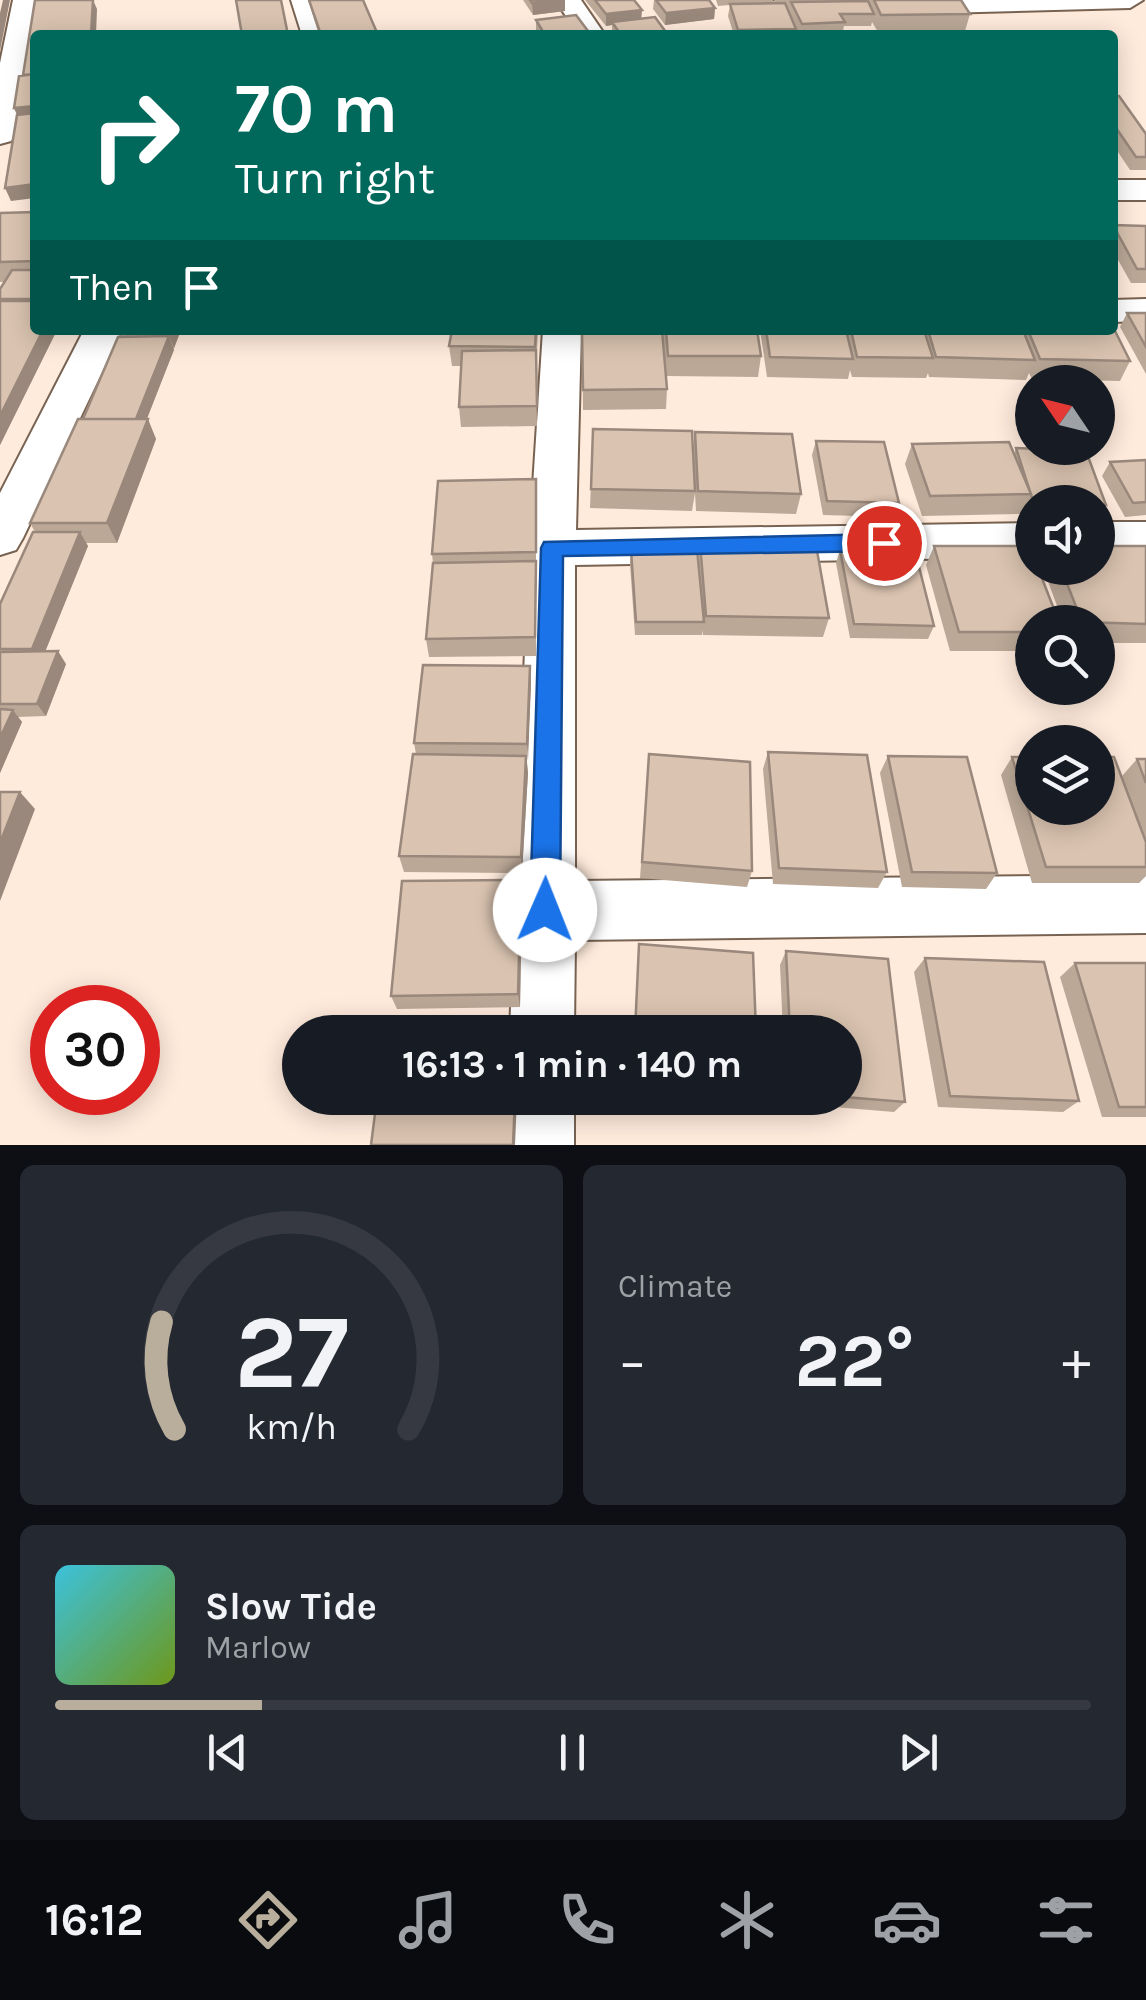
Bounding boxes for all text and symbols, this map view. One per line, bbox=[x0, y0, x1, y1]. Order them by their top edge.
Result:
text: 70 m bbox=[235, 68, 398, 150]
icon: right bbox=[70, 70, 200, 200]
text: Turn right bbox=[235, 152, 435, 204]
icon: arrive bbox=[174, 260, 229, 315]
text: Then bbox=[70, 265, 154, 310]
north arrow bbox=[1015, 365, 1115, 465]
map controls bbox=[1015, 365, 1115, 825]
button: sound bbox=[1015, 485, 1115, 585]
pin bbox=[842, 501, 927, 586]
icon: arrive bbox=[857, 516, 912, 571]
button: search bbox=[1015, 605, 1115, 705]
button: layers bbox=[1015, 725, 1115, 825]
position arrow bbox=[493, 858, 597, 962]
speed limit sign: 30 bbox=[30, 985, 160, 1115]
text: 16:13 · 1 min · 140 m bbox=[402, 1042, 742, 1087]
text: Climate bbox=[618, 1268, 732, 1305]
text: 27 bbox=[234, 1292, 349, 1413]
text: 22° bbox=[795, 1317, 914, 1405]
text: − bbox=[618, 1329, 647, 1393]
text: + bbox=[1062, 1329, 1091, 1393]
text: km/h bbox=[246, 1406, 337, 1448]
text: Slow Tide bbox=[205, 1584, 377, 1629]
text: Marlow bbox=[205, 1629, 311, 1666]
icon: previous bbox=[200, 1725, 255, 1780]
icon: pause bbox=[545, 1725, 600, 1780]
icon: next bbox=[891, 1725, 946, 1780]
icon: directions bbox=[233, 1885, 303, 1955]
icon: music bbox=[393, 1885, 463, 1955]
icon: phone bbox=[552, 1885, 622, 1955]
icon: climate bbox=[712, 1885, 782, 1955]
icon: car bbox=[872, 1885, 942, 1955]
icon: filters bbox=[1031, 1885, 1101, 1955]
text: 16:12 bbox=[45, 1894, 144, 1946]

